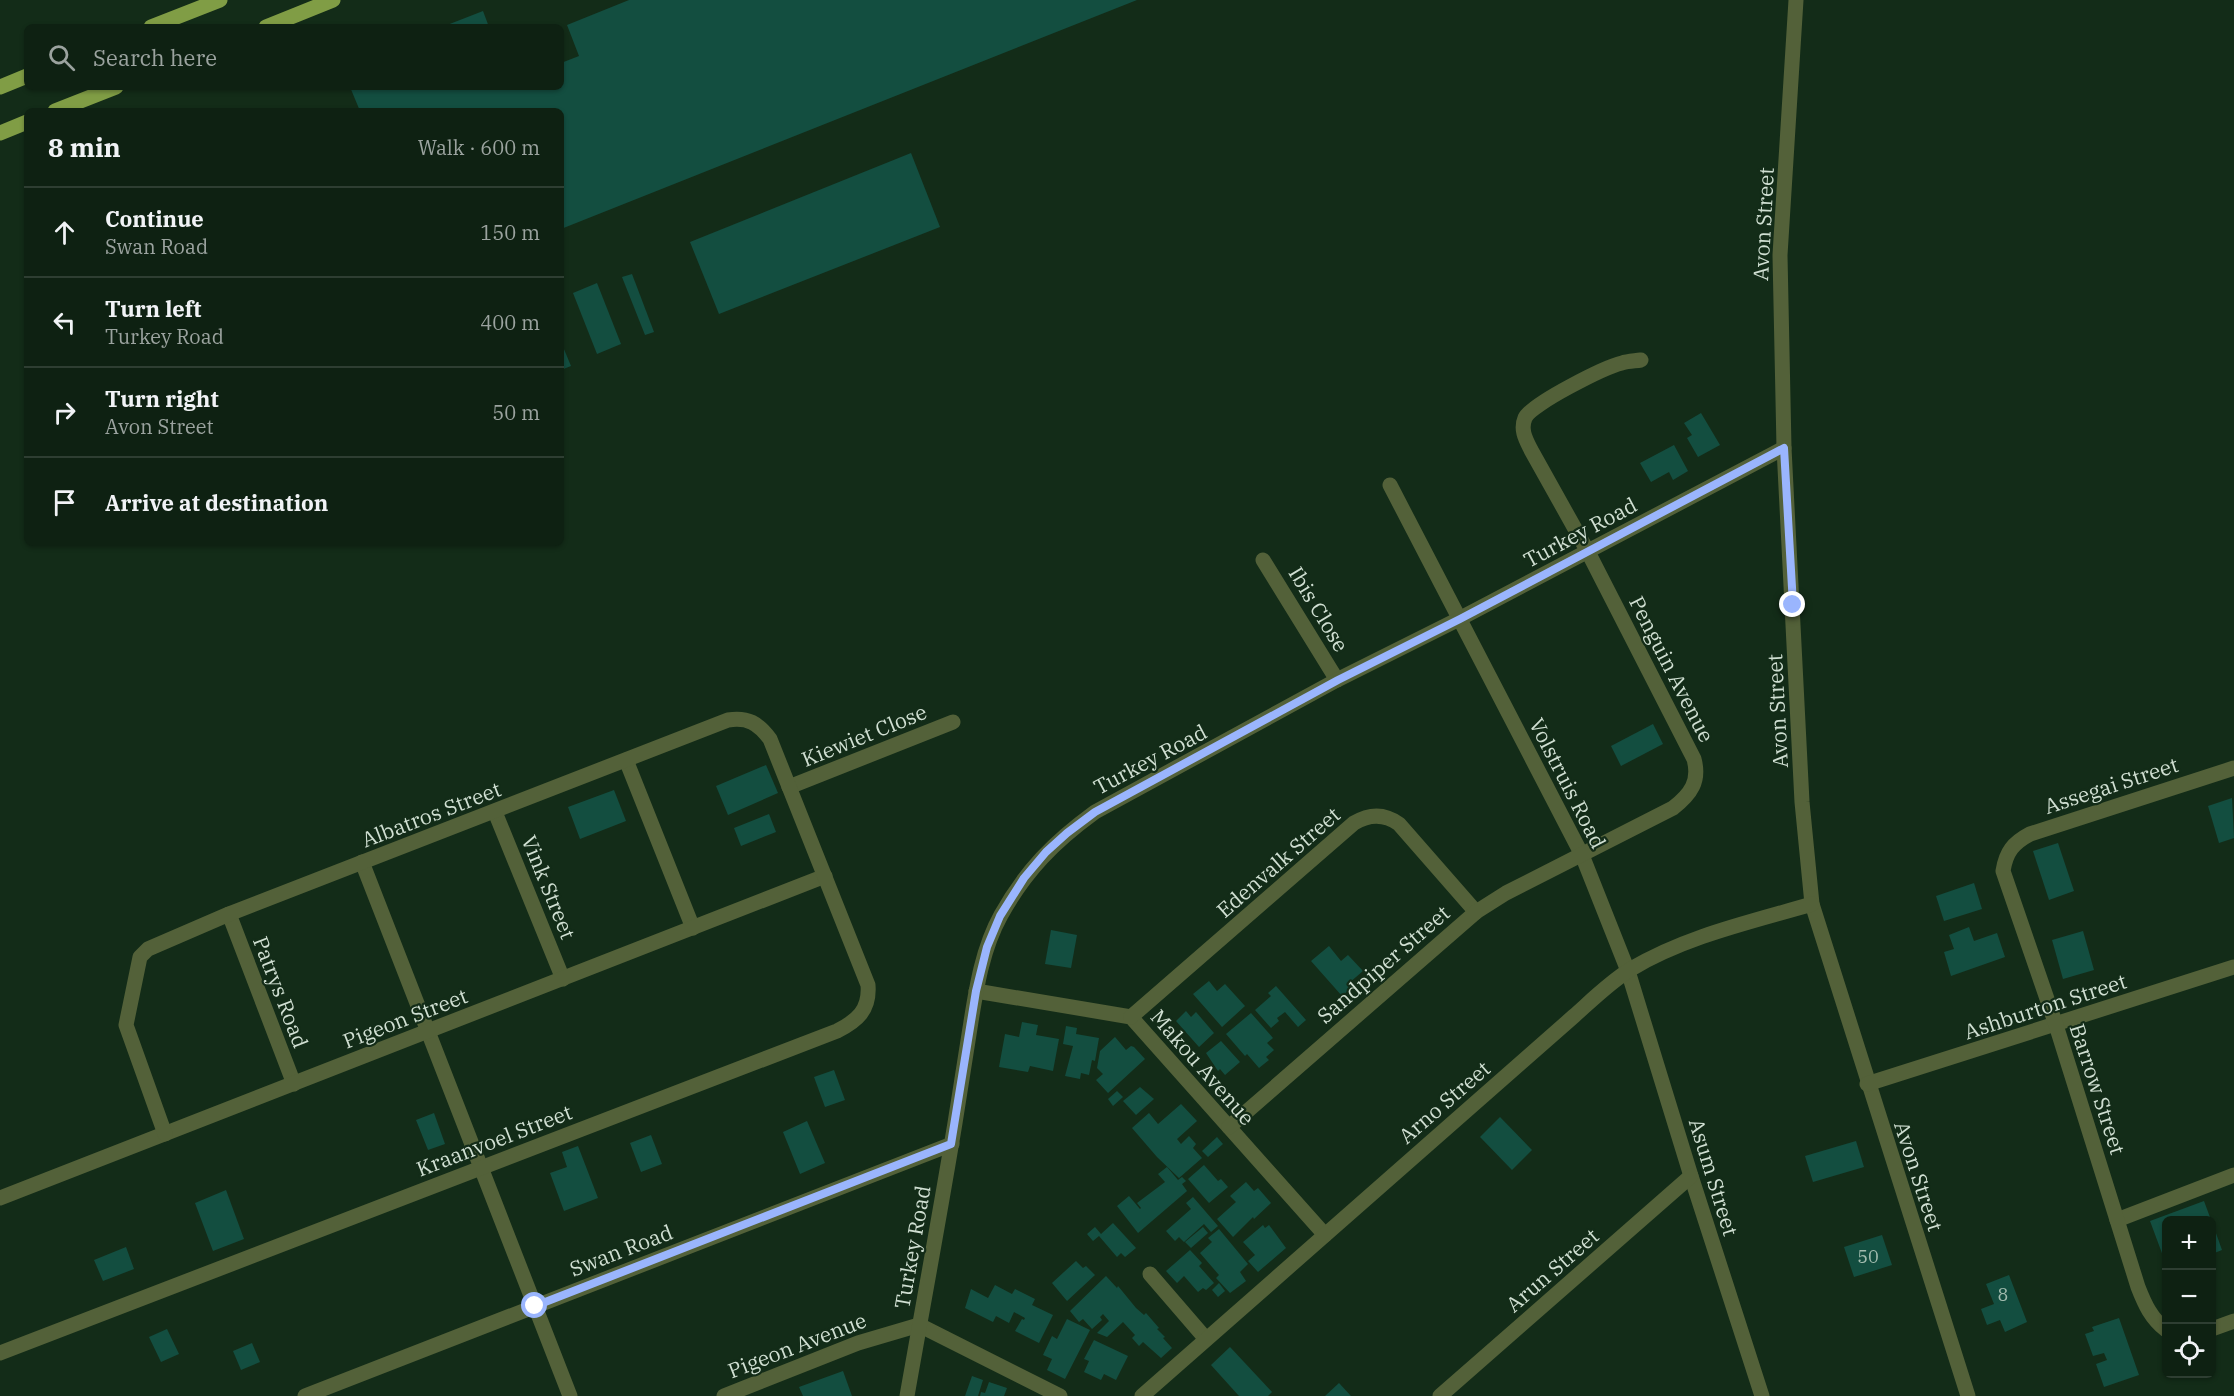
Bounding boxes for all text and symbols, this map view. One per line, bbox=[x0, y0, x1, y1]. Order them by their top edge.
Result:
search box bbox=[24, 24, 564, 90]
icon: search bbox=[45, 41, 78, 74]
text: Search here bbox=[93, 43, 217, 72]
text: 8 min bbox=[48, 130, 121, 164]
text: Walk · 600 m bbox=[418, 134, 540, 161]
street label: Avon Street bbox=[1746, 166, 1780, 282]
text: Continue bbox=[105, 204, 204, 233]
icon: ahead bbox=[48, 216, 81, 249]
text: 150 m bbox=[480, 219, 540, 246]
text: Swan Road bbox=[105, 233, 208, 260]
text: Turn left bbox=[105, 294, 201, 323]
icon: left bbox=[48, 306, 81, 339]
text: 400 m bbox=[480, 309, 540, 336]
text: Turkey Road bbox=[105, 323, 224, 350]
text: Turn right bbox=[105, 384, 219, 413]
icon: right bbox=[48, 396, 81, 429]
text: 50 m bbox=[492, 399, 540, 426]
text: Avon Street bbox=[105, 413, 214, 440]
icon: arrive bbox=[48, 486, 81, 519]
text: Arrive at destination bbox=[105, 488, 328, 517]
street label: Turkey Road bbox=[1518, 490, 1642, 574]
street label: Ibis Close bbox=[1283, 561, 1355, 657]
street label: Penguin Avenue bbox=[1623, 591, 1721, 747]
route end bbox=[1779, 591, 1805, 617]
street label: Avon Street bbox=[1760, 653, 1794, 769]
street label: Kiewiet Close bbox=[797, 697, 931, 773]
street label: Volstruis Road bbox=[1523, 713, 1613, 853]
street label: Turkey Road bbox=[1088, 717, 1212, 801]
street label: Assegai Street bbox=[2040, 750, 2182, 820]
street label: Albatros Street bbox=[357, 775, 505, 853]
street label: Edenvalk Street bbox=[1210, 801, 1346, 923]
street label: Vink Street bbox=[515, 831, 583, 943]
street label: Sandpiper Street bbox=[1311, 899, 1455, 1029]
street label: Patrys Road bbox=[247, 932, 315, 1052]
street label: Ashburton Street bbox=[1960, 967, 2130, 1045]
street label: Pigeon Street bbox=[339, 981, 471, 1055]
street label: Makou Avenue bbox=[1145, 1003, 1261, 1131]
street label: Barrow Street bbox=[2064, 1020, 2132, 1158]
street label: Arno Street bbox=[1392, 1054, 1496, 1150]
street label: Kraanvoel Street bbox=[412, 1097, 576, 1183]
street label: Asum Street bbox=[1683, 1115, 1745, 1239]
street label: Avon Street bbox=[1888, 1117, 1950, 1235]
street label: Turkey Road bbox=[887, 1183, 937, 1311]
map controls bbox=[2162, 1216, 2216, 1378]
button: + bbox=[2162, 1216, 2216, 1270]
street label: Swan Road bbox=[565, 1217, 677, 1282]
street label: Arun Street bbox=[1500, 1222, 1604, 1318]
house number: 50 bbox=[1857, 1245, 1879, 1268]
button: − bbox=[2162, 1270, 2216, 1324]
house number: 8 bbox=[1998, 1283, 2008, 1306]
route start bbox=[521, 1292, 547, 1318]
street label: Pigeon Avenue bbox=[724, 1306, 870, 1384]
button: locate bbox=[2162, 1324, 2216, 1378]

